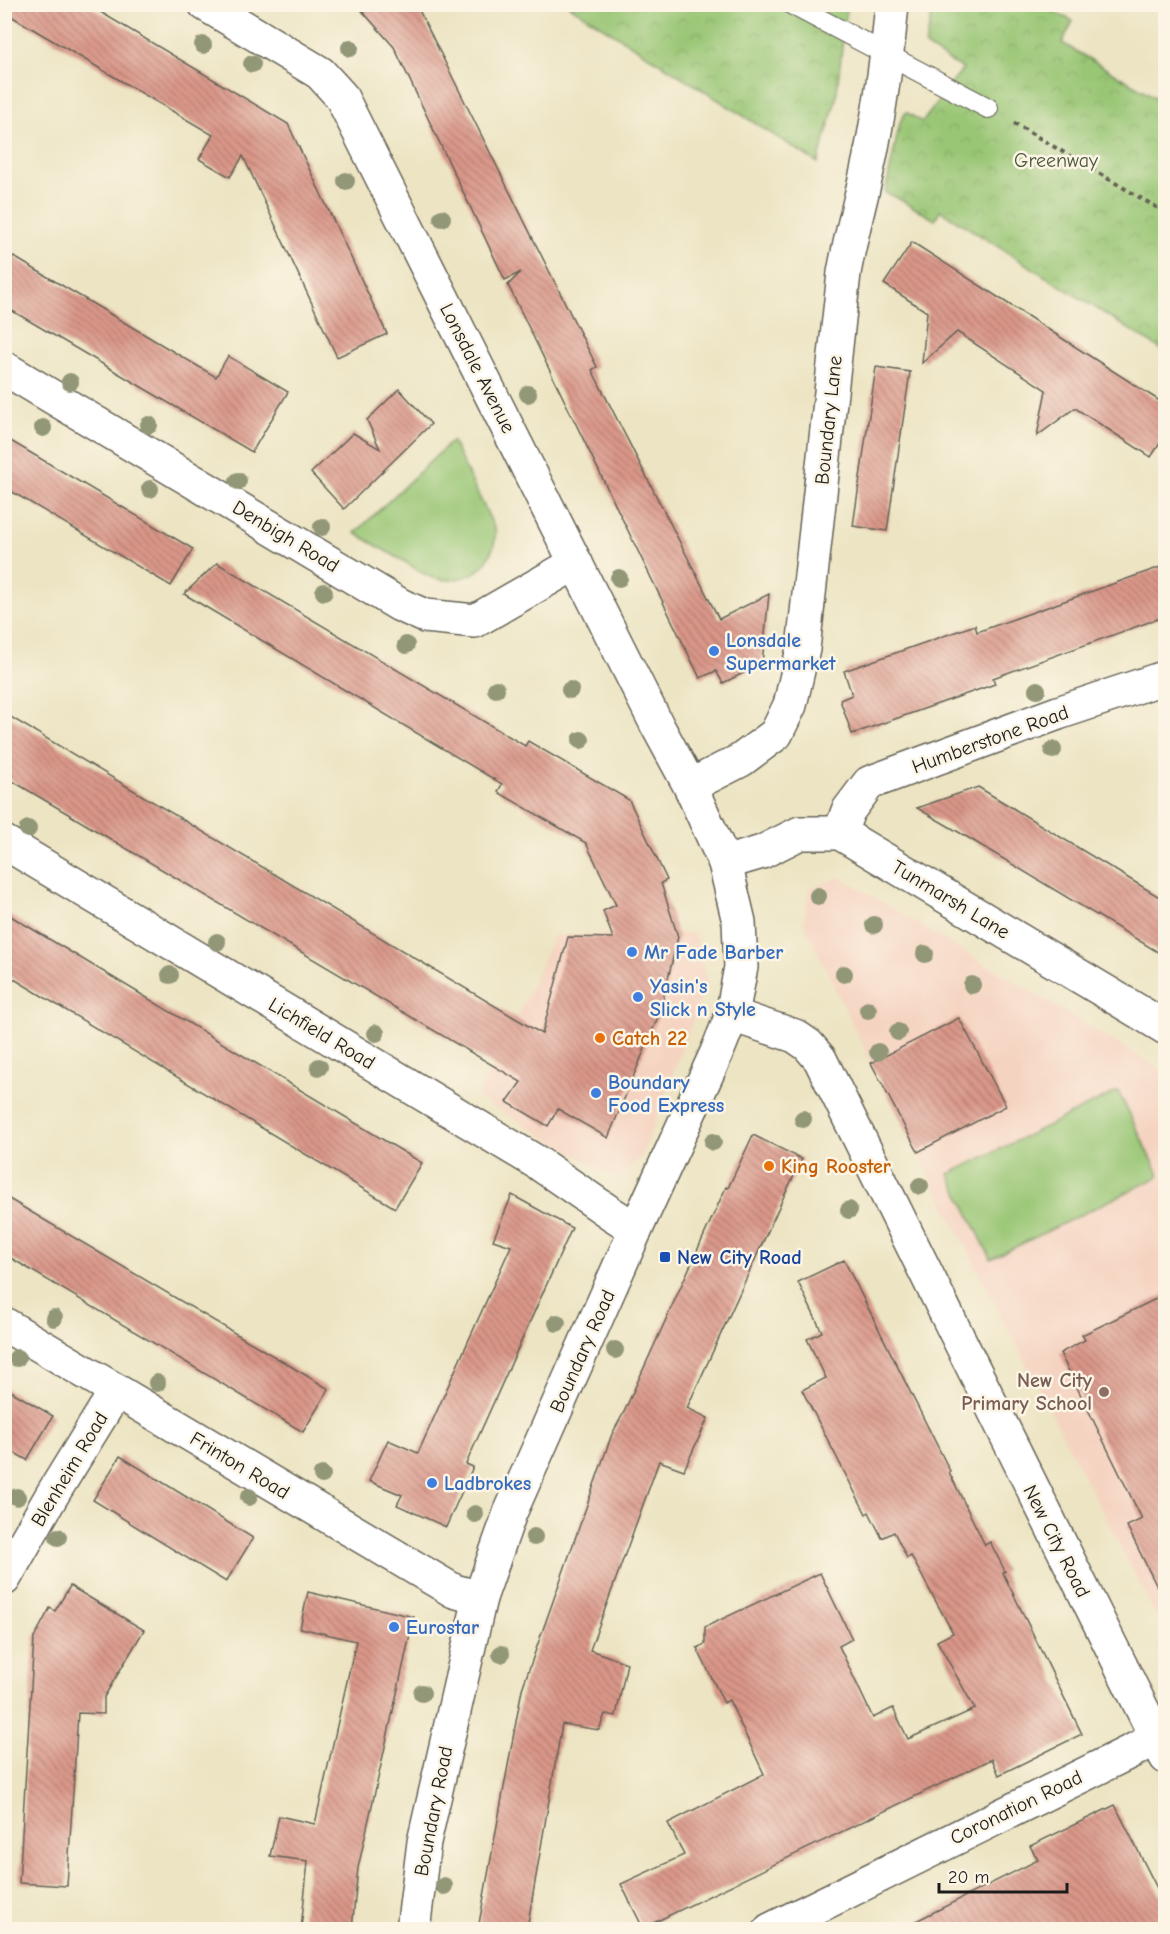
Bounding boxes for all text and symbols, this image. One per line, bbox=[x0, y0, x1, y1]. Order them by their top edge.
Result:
park label: Greenway bbox=[1014, 149, 1098, 172]
street label: Lonsdale Avenue bbox=[435, 300, 520, 437]
street label: Boundary Lane bbox=[810, 354, 847, 486]
street label: Denbigh Road bbox=[228, 496, 343, 577]
place label: Lonsdale Supermarket bbox=[726, 629, 836, 675]
marker: Lonsdale Supermarket bbox=[707, 644, 721, 658]
street label: Humberstone Road bbox=[909, 700, 1072, 778]
street label: Tunmarsh Lane bbox=[888, 855, 1014, 944]
place label: Mr Fade Barber bbox=[644, 941, 783, 964]
marker: Mr Fade Barber bbox=[625, 945, 639, 959]
place label: Yasin's Slick n Style bbox=[650, 975, 756, 1021]
marker: Yasin's Slick n Style bbox=[631, 990, 645, 1004]
street label: Lichfield Road bbox=[264, 993, 379, 1074]
place label: Catch 22 bbox=[612, 1027, 687, 1050]
marker: Catch 22 bbox=[593, 1031, 607, 1045]
place label: Boundary Food Express bbox=[608, 1071, 724, 1117]
marker: Boundary Food Express bbox=[589, 1086, 603, 1100]
place label: King Rooster bbox=[781, 1155, 891, 1178]
marker: King Rooster bbox=[762, 1159, 776, 1173]
place label: New City Road bbox=[677, 1246, 802, 1269]
marker: New City Road bbox=[658, 1250, 672, 1264]
street label: Boundary Road bbox=[545, 1286, 620, 1416]
place label: New City Primary School bbox=[961, 1369, 1093, 1415]
marker: New City Primary School bbox=[1097, 1385, 1111, 1399]
street label: Blenheim Road bbox=[26, 1408, 113, 1531]
street label: Frinton Road bbox=[186, 1427, 294, 1504]
place label: Ladbrokes bbox=[444, 1472, 531, 1495]
marker: Ladbrokes bbox=[425, 1476, 439, 1490]
street label: New City Road bbox=[1018, 1481, 1095, 1601]
place label: Eurostar bbox=[406, 1616, 479, 1639]
marker: Eurostar bbox=[387, 1620, 401, 1634]
street label: Boundary Road bbox=[410, 1744, 457, 1878]
street label: Coronation Road bbox=[946, 1766, 1086, 1849]
scale bar bbox=[939, 1856, 1066, 1894]
text: 20 m bbox=[948, 1867, 989, 1888]

